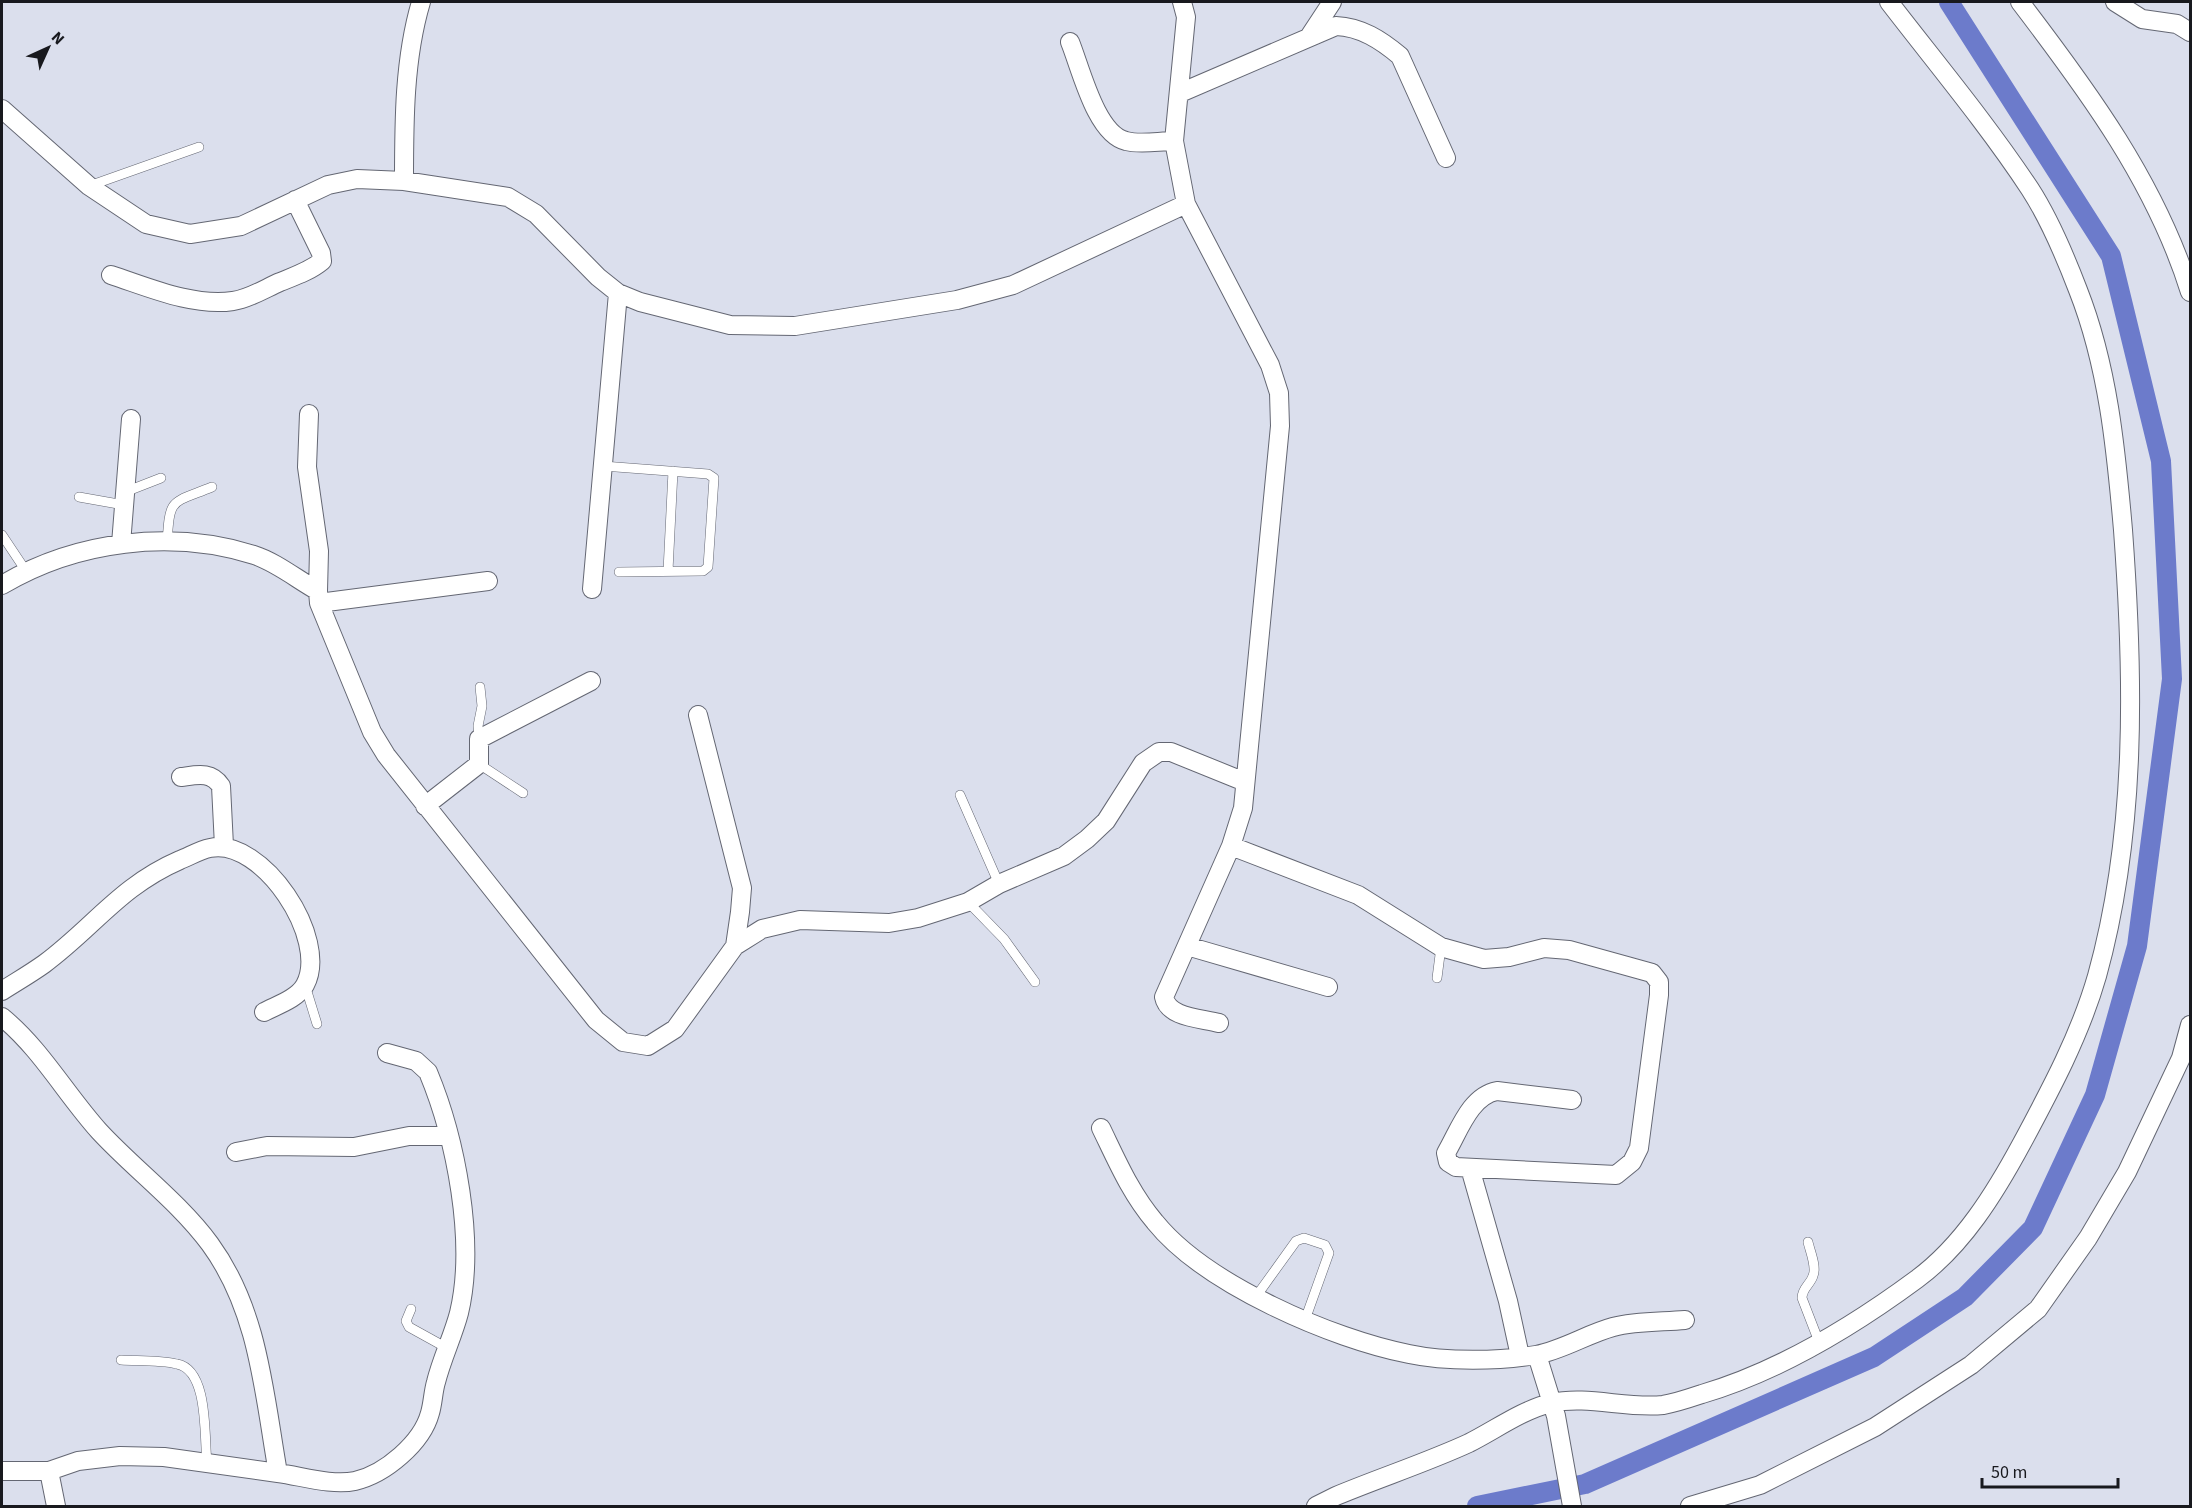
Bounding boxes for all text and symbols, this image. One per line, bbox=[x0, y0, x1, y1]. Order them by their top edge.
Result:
north arrow bbox=[18, 18, 78, 78]
text: N bbox=[46, 27, 69, 50]
scale bar bbox=[1982, 1451, 2118, 1489]
text: 50 m bbox=[1991, 1460, 2027, 1485]

